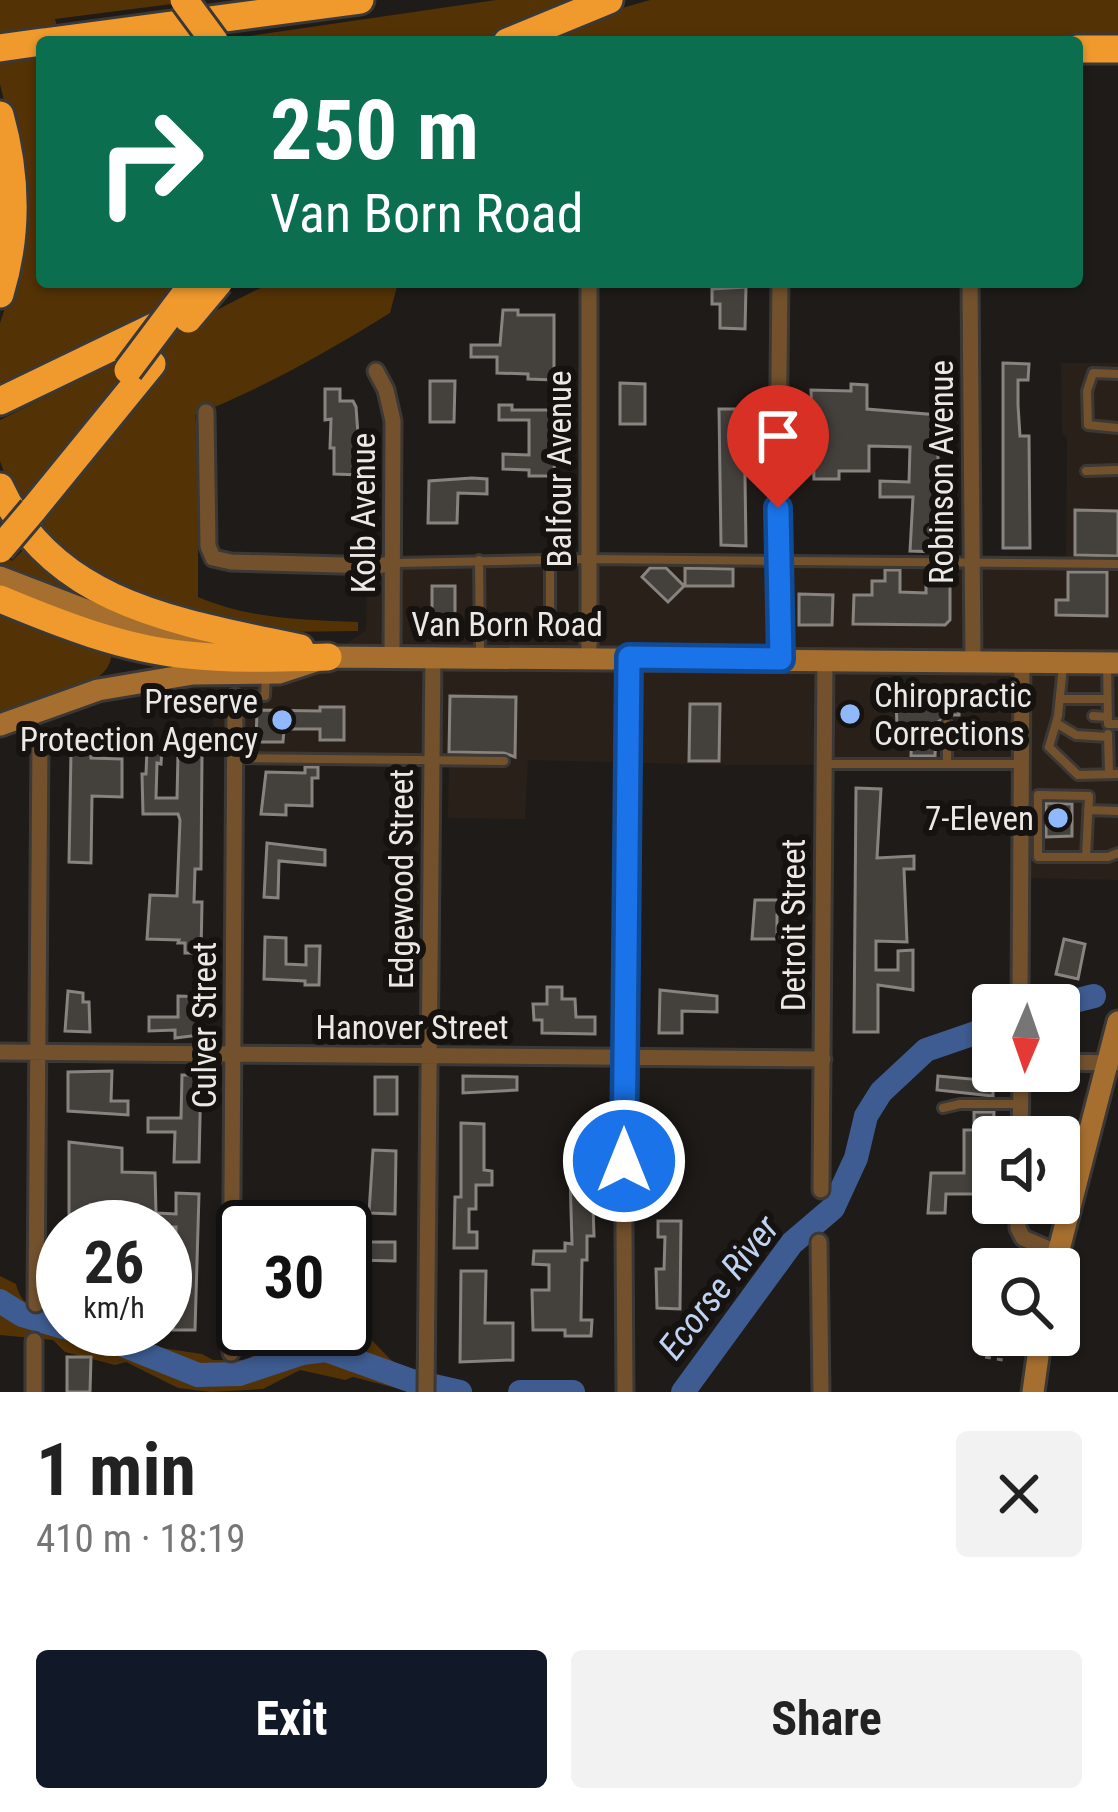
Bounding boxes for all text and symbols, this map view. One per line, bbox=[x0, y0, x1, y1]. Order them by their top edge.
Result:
text: 250 m bbox=[270, 81, 479, 180]
icon: right bbox=[72, 84, 228, 240]
text: Van Born Road bbox=[270, 182, 583, 245]
street label: Robinson Avenue bbox=[922, 360, 961, 584]
street label: Balfour Avenue bbox=[540, 371, 579, 568]
pin bbox=[727, 385, 829, 508]
icon: arrive bbox=[745, 403, 811, 469]
street label: Kolb Avenue bbox=[344, 433, 383, 593]
street label: Van Born Road bbox=[411, 605, 603, 644]
place label: Chiropractic Corrections bbox=[874, 676, 1032, 753]
place label: Preserve Protection Agency bbox=[20, 682, 258, 759]
marker: Chiropractic Corrections bbox=[837, 701, 863, 727]
marker: Preserve Protection Agency bbox=[269, 707, 295, 733]
street label: Edgewood Street bbox=[382, 769, 421, 989]
place label: 7-Eleven bbox=[925, 799, 1034, 838]
marker: 7-Eleven bbox=[1045, 805, 1071, 831]
street label: Detroit Street bbox=[774, 839, 813, 1011]
street label: Culver Street bbox=[185, 942, 224, 1108]
north arrow bbox=[972, 984, 1080, 1092]
map controls bbox=[972, 984, 1080, 1356]
street label: Hanover Street bbox=[316, 1008, 508, 1047]
position arrow bbox=[561, 1098, 687, 1224]
button: sound bbox=[972, 1116, 1080, 1224]
speed limit sign: 30 bbox=[216, 1200, 372, 1356]
water label: Ecorse River bbox=[650, 1207, 789, 1368]
text: 26 bbox=[84, 1227, 144, 1298]
button: search bbox=[972, 1248, 1080, 1356]
text: km/h bbox=[83, 1290, 145, 1325]
text: 1 min bbox=[36, 1428, 196, 1513]
button: close bbox=[956, 1431, 1082, 1557]
text: 410 m · 18:19 bbox=[36, 1516, 246, 1562]
button: Exit bbox=[36, 1650, 547, 1788]
button: Share bbox=[571, 1650, 1082, 1788]

